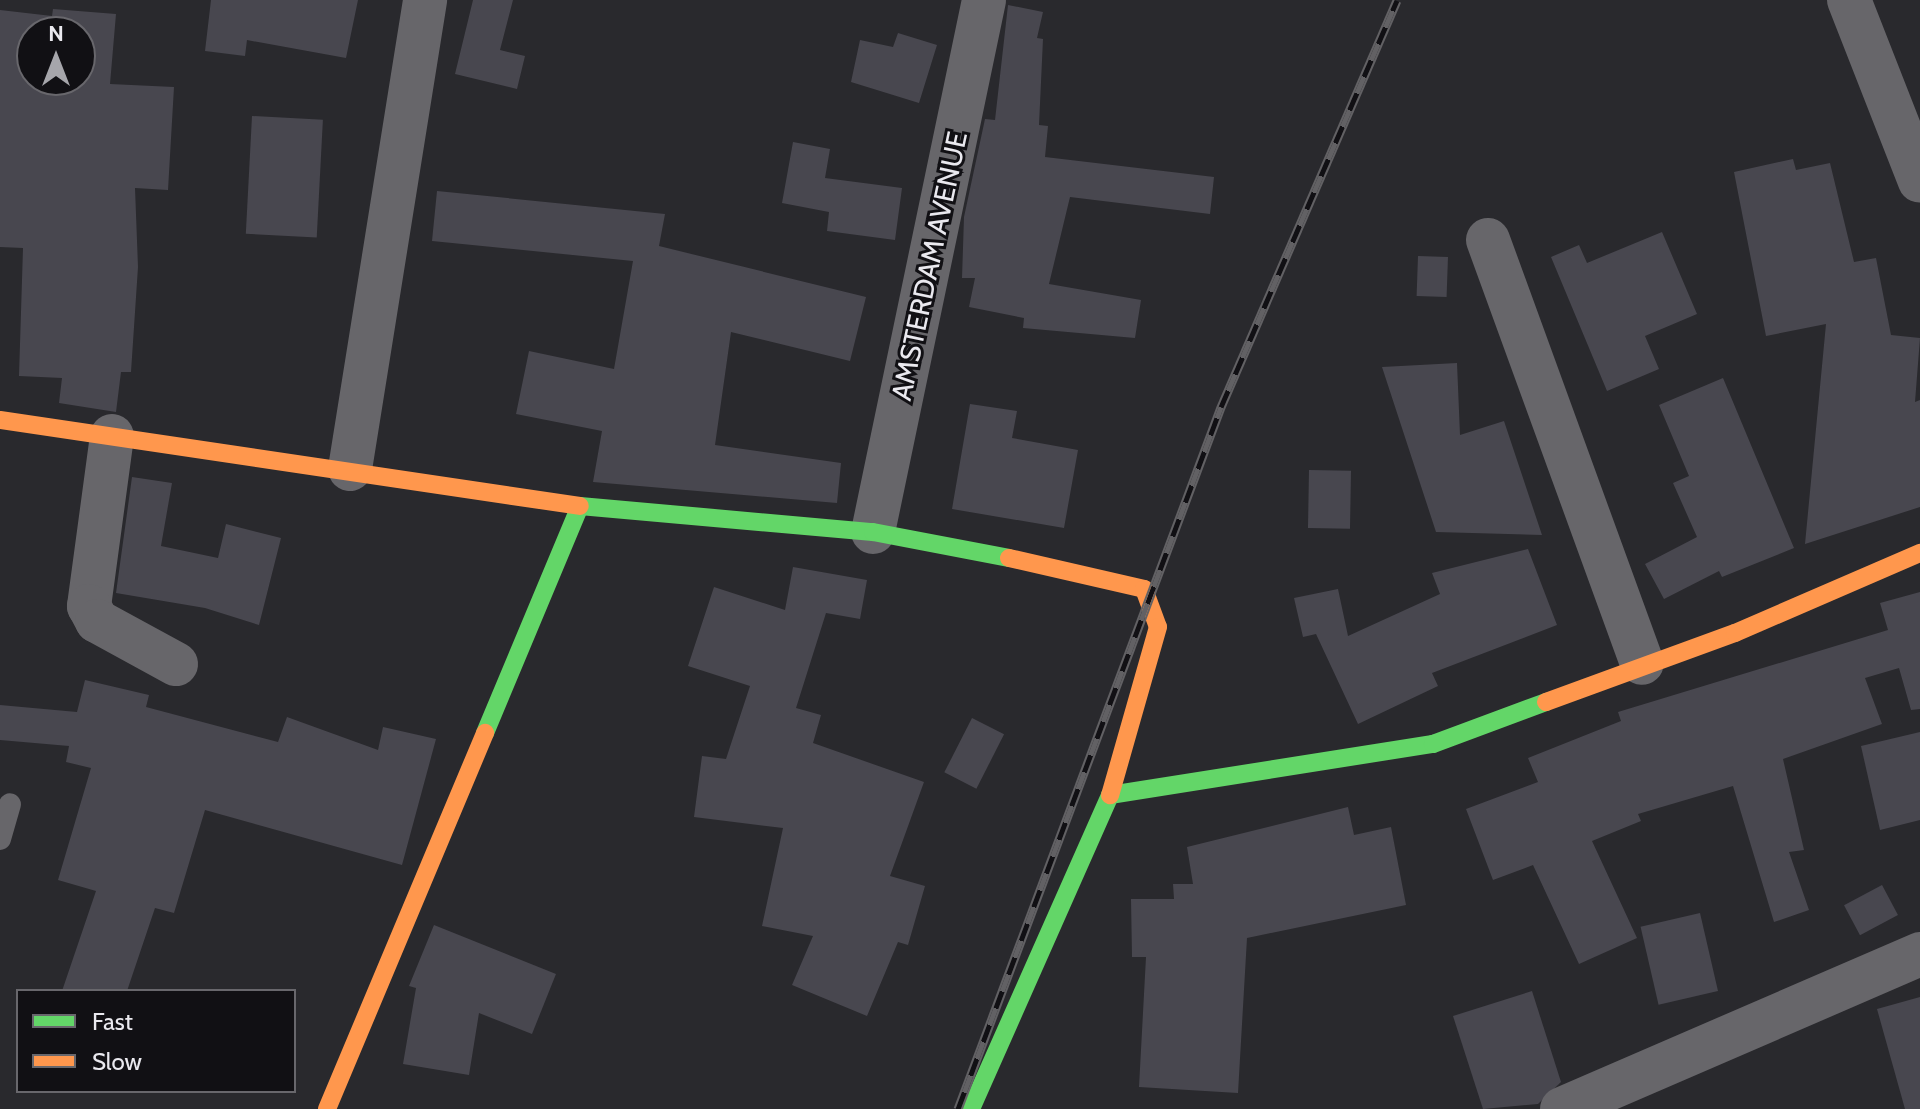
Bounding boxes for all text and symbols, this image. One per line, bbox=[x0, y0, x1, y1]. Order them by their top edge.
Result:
north arrow bbox=[16, 16, 96, 96]
text: N bbox=[48, 20, 64, 47]
street label: AMSTERDAM AVENUE bbox=[884, 129, 974, 403]
legend bbox=[16, 989, 296, 1093]
text: Fast bbox=[92, 1007, 133, 1036]
text: Slow bbox=[92, 1047, 142, 1076]

